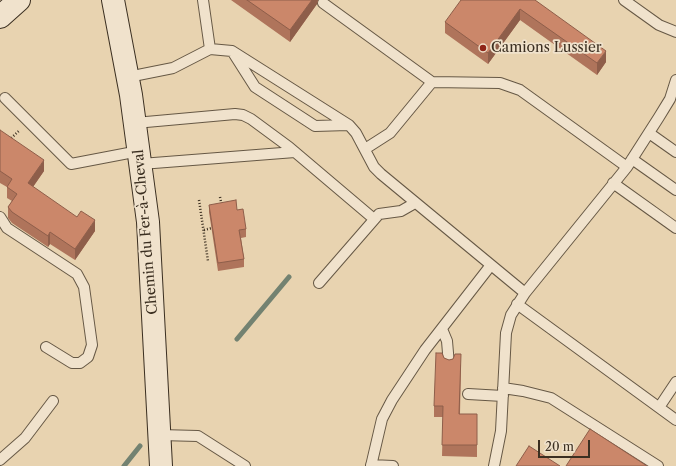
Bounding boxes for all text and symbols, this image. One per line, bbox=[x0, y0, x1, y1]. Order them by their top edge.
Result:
place label: Camions Lussier bbox=[491, 40, 602, 56]
marker: Camions Lussier bbox=[478, 43, 488, 53]
street label: Chemin du Fer-à-Cheval bbox=[130, 149, 162, 315]
scale bar bbox=[540, 432, 592, 458]
text: 20 m bbox=[545, 439, 574, 454]

